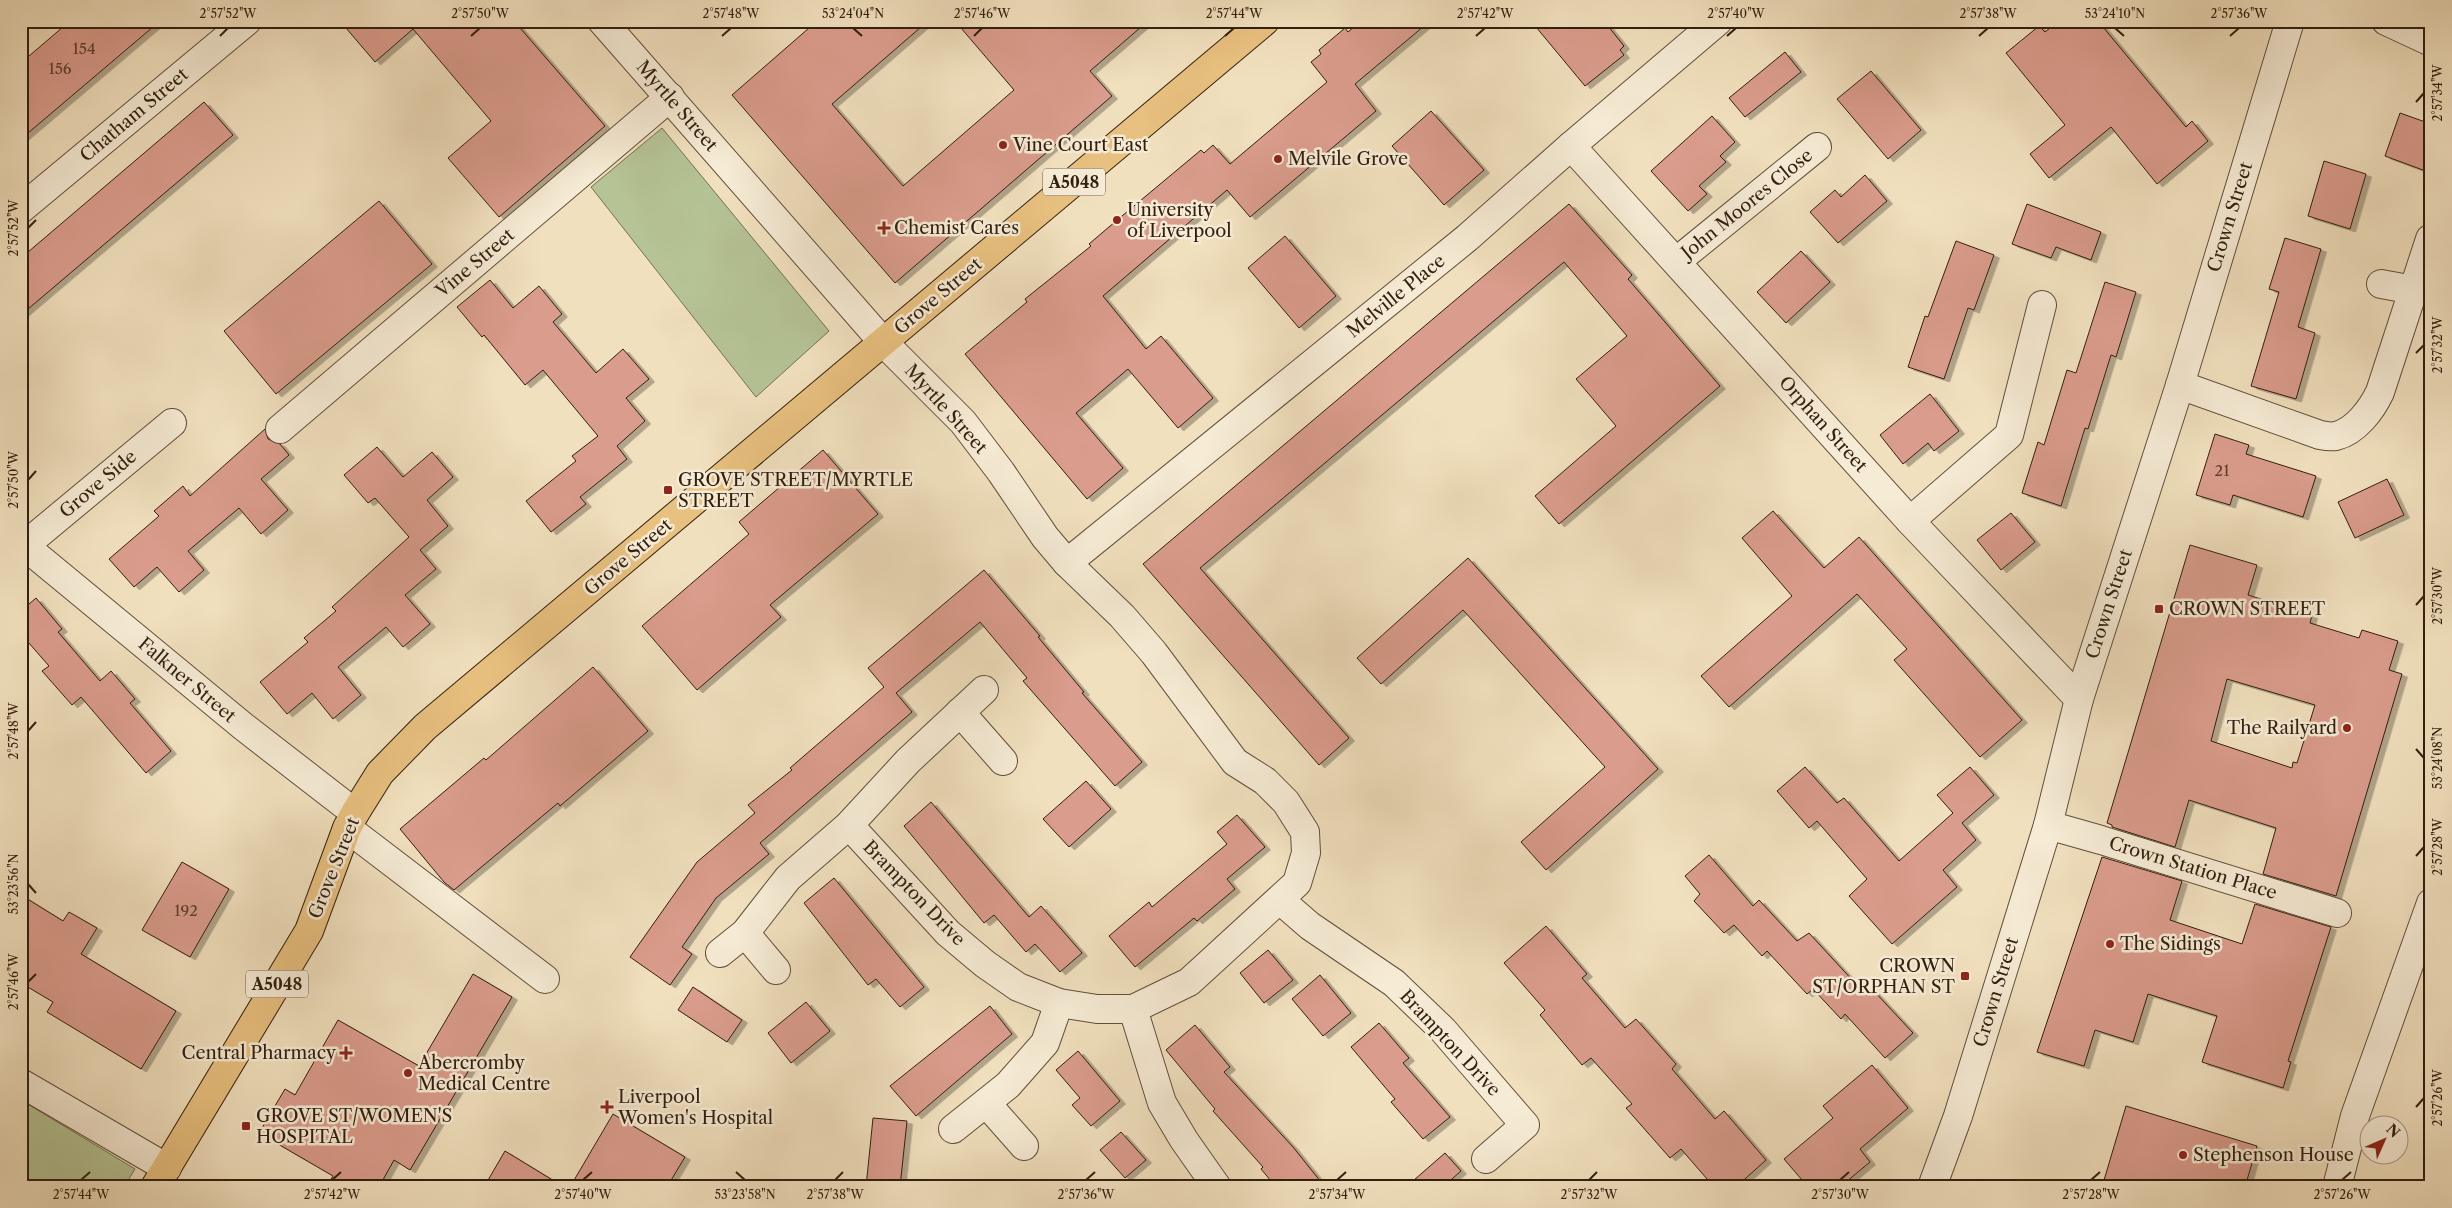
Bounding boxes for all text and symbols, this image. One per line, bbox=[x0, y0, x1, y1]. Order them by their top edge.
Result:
text: 2°57'52"W bbox=[200, 6, 257, 21]
text: 2°57'50"W bbox=[451, 6, 510, 21]
text: 2°57'48"W bbox=[703, 6, 760, 21]
text: 53°24'04"N bbox=[822, 6, 884, 21]
text: 2°57'46"W bbox=[954, 6, 1011, 21]
text: 2°57'44"W bbox=[1206, 6, 1263, 21]
text: 2°57'42"W bbox=[1457, 6, 1514, 21]
text: 2°57'40"W bbox=[1707, 6, 1766, 21]
text: 2°57'38"W bbox=[1959, 6, 2017, 21]
text: 53°24'10"N bbox=[2085, 6, 2145, 21]
text: 2°57'36"W bbox=[2211, 6, 2268, 21]
house number: 154 bbox=[72, 39, 96, 58]
street label: Myrtle Street bbox=[632, 56, 723, 156]
house number: 156 bbox=[48, 59, 72, 78]
street label: Chatham Street bbox=[75, 63, 193, 167]
text: 2°57'34"W bbox=[2430, 64, 2445, 121]
place label: Vine Court East bbox=[1012, 134, 1149, 156]
marker: Vine Court East bbox=[997, 139, 1009, 151]
street label: John Moores Close bbox=[1675, 144, 1817, 266]
place label: Melvile Grove bbox=[1288, 148, 1408, 170]
marker: Melvile Grove bbox=[1272, 153, 1284, 165]
street label: Crown Street bbox=[2203, 159, 2257, 275]
road number: A5048 bbox=[1043, 168, 1105, 196]
text: 2°57'52"W bbox=[6, 199, 21, 256]
place label: University of Liverpool bbox=[1127, 199, 1232, 242]
marker: University of Liverpool bbox=[1111, 214, 1123, 226]
place label: Chemist Cares bbox=[894, 217, 1019, 239]
marker: Chemist Cares bbox=[878, 222, 890, 234]
street label: Vine Street bbox=[431, 223, 519, 303]
street label: Melville Place bbox=[1342, 250, 1450, 342]
street label: Grove Street bbox=[890, 253, 987, 339]
text: 2°57'32"W bbox=[2430, 316, 2445, 373]
street label: Myrtle Street bbox=[900, 360, 992, 459]
street label: Orphan Street bbox=[1774, 371, 1872, 477]
street label: Grove Side bbox=[55, 445, 141, 523]
text: 2°57'50"W bbox=[6, 450, 21, 509]
house number: 21 bbox=[2215, 461, 2230, 480]
place label: GROVE STREET/MYRTLE STREET bbox=[678, 469, 913, 512]
marker: GROVE STREET/MYRTLE STREET bbox=[662, 484, 674, 496]
street label: Grove Street bbox=[580, 514, 677, 600]
street label: Crown Street bbox=[2081, 546, 2137, 661]
text: 2°57'30"W bbox=[2430, 566, 2445, 625]
place label: CROWN STREET bbox=[2169, 598, 2326, 620]
marker: CROWN STREET bbox=[2153, 603, 2165, 615]
street label: Falkner Street bbox=[134, 633, 241, 728]
text: 2°57'48"W bbox=[6, 702, 21, 759]
place label: The Railyard bbox=[2227, 717, 2337, 739]
marker: The Railyard bbox=[2341, 722, 2353, 734]
text: 53°24'08"N bbox=[2430, 727, 2445, 789]
street label: Grove Street bbox=[304, 813, 365, 922]
text: 2°57'28"W bbox=[2430, 817, 2445, 876]
street label: Crown Station Place bbox=[2106, 832, 2280, 904]
street label: Brampton Drive bbox=[858, 836, 970, 950]
text: 53°23'56"N bbox=[6, 853, 21, 914]
house number: 192 bbox=[174, 901, 198, 920]
place label: The Sidings bbox=[2120, 933, 2221, 955]
street label: Crown Street bbox=[1969, 934, 2023, 1050]
marker: The Sidings bbox=[2104, 938, 2116, 950]
text: 2°57'46"W bbox=[6, 953, 21, 1010]
place label: CROWN ST/ORPHAN ST bbox=[1812, 955, 1956, 998]
marker: CROWN ST/ORPHAN ST bbox=[1959, 970, 1971, 982]
road number: A5048 bbox=[246, 971, 308, 998]
street label: Brampton Drive bbox=[1395, 985, 1505, 1101]
place label: Central Pharmacy bbox=[182, 1042, 337, 1064]
marker: Central Pharmacy bbox=[340, 1047, 352, 1059]
place label: Abercromby Medical Centre bbox=[417, 1052, 550, 1095]
marker: Abercromby Medical Centre bbox=[402, 1067, 414, 1079]
text: 2°57'26"W bbox=[2430, 1069, 2445, 1127]
place label: Liverpool Women's Hospital bbox=[617, 1086, 773, 1129]
marker: Liverpool Women's Hospital bbox=[600, 1100, 614, 1114]
place label: GROVE ST/WOMEN'S HOSPITAL bbox=[256, 1105, 452, 1148]
north arrow bbox=[2360, 1116, 2410, 1166]
marker: GROVE ST/WOMEN'S HOSPITAL bbox=[240, 1120, 252, 1132]
text: N bbox=[2383, 1120, 2404, 1141]
place label: Stephenson House bbox=[2193, 1144, 2354, 1166]
marker: Stephenson House bbox=[2177, 1149, 2189, 1161]
text: 2°57'44"W bbox=[53, 1187, 110, 1202]
text: 2°57'42"W bbox=[304, 1187, 361, 1202]
text: 2°57'40"W bbox=[554, 1187, 613, 1202]
text: 53°23'58"N bbox=[714, 1187, 776, 1202]
text: 2°57'38"W bbox=[806, 1187, 864, 1202]
text: 2°57'36"W bbox=[1058, 1187, 1115, 1202]
text: 2°57'34"W bbox=[1309, 1187, 1366, 1202]
text: 2°57'32"W bbox=[1561, 1187, 1618, 1202]
text: 2°57'30"W bbox=[1811, 1187, 1870, 1202]
text: 2°57'28"W bbox=[2062, 1187, 2121, 1202]
text: 2°57'26"W bbox=[2313, 1187, 2371, 1202]

